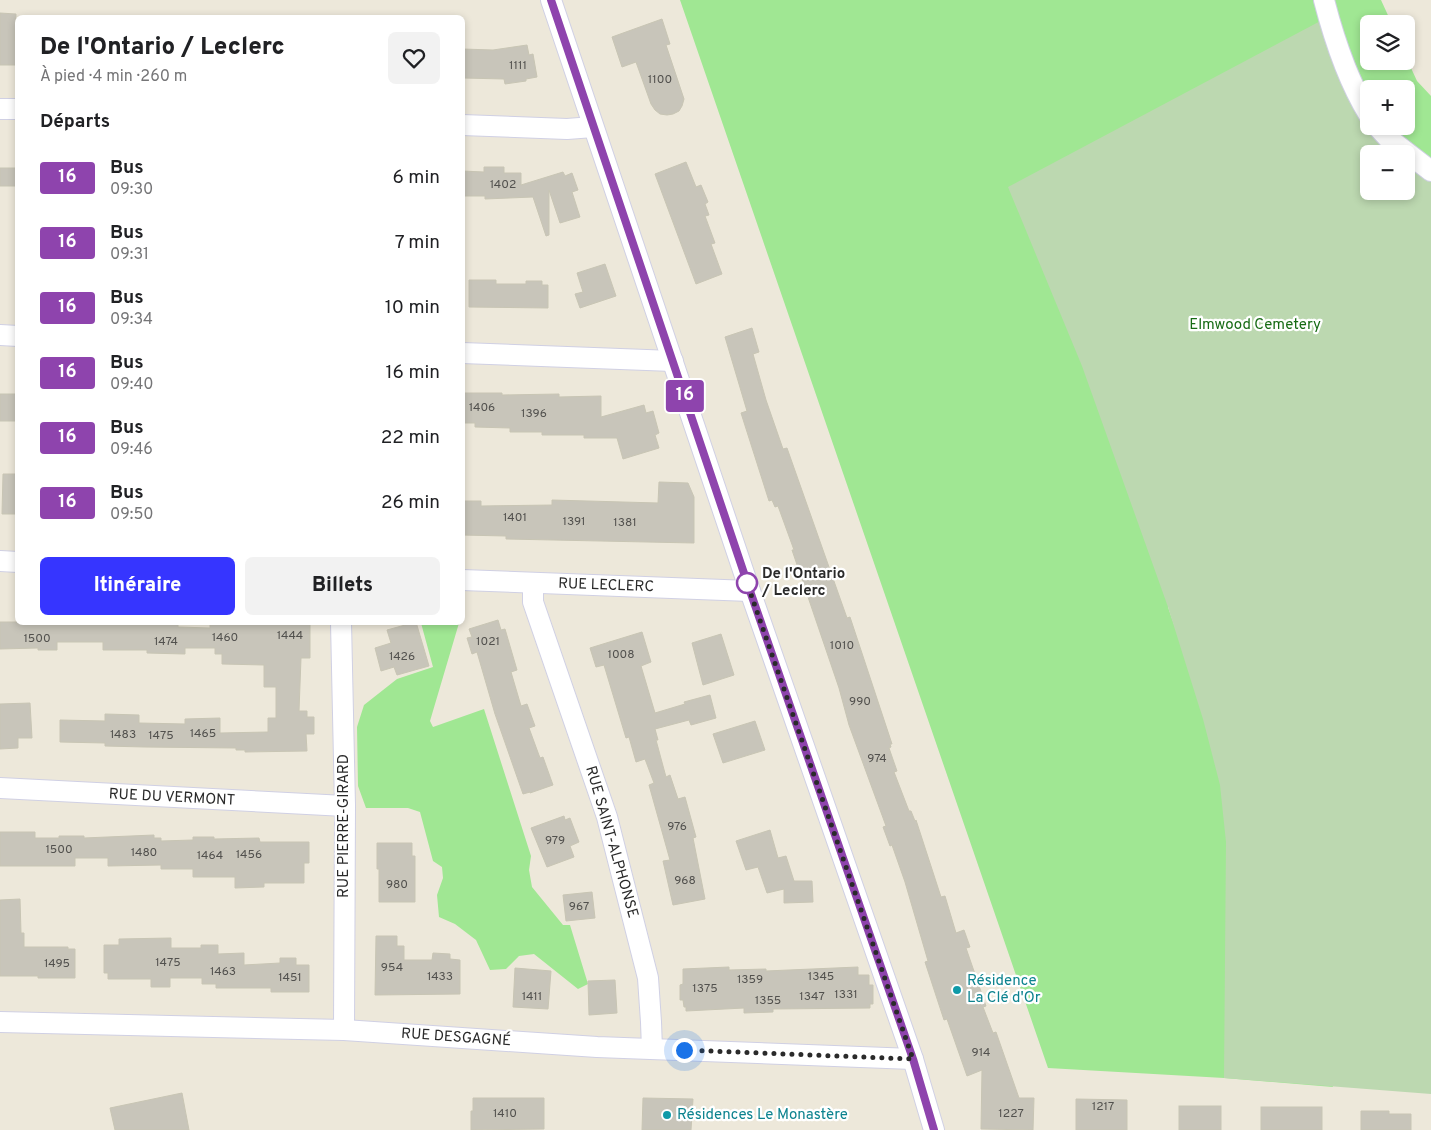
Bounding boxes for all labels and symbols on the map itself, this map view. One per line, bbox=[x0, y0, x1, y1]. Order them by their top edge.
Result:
house number: 1111 bbox=[509, 58, 527, 74]
house number: 1100 bbox=[648, 72, 672, 88]
house number: 1402 bbox=[490, 177, 516, 193]
park label: Elmwood Cemetery bbox=[1189, 316, 1321, 335]
line badge: 16 bbox=[662, 380, 708, 412]
house number: 1406 bbox=[469, 400, 495, 416]
house number: 1396 bbox=[521, 406, 547, 422]
house number: 1401 bbox=[503, 510, 527, 526]
house number: 1391 bbox=[562, 514, 586, 530]
house number: 1381 bbox=[613, 515, 637, 531]
place label: De l'Ontario / Leclerc bbox=[761, 565, 845, 601]
marker: De l'Ontario / Leclerc bbox=[736, 572, 758, 594]
street label: RUE LECLERC bbox=[558, 575, 654, 597]
house number: 1444 bbox=[277, 628, 303, 644]
house number: 1460 bbox=[212, 630, 238, 646]
house number: 1500 bbox=[23, 631, 51, 647]
house number: 1474 bbox=[154, 634, 178, 650]
house number: 1021 bbox=[476, 634, 500, 650]
house number: 1010 bbox=[830, 638, 854, 654]
house number: 1008 bbox=[607, 647, 635, 663]
house number: 1426 bbox=[389, 649, 415, 665]
house number: 990 bbox=[849, 694, 871, 710]
house number: 1465 bbox=[190, 726, 216, 742]
house number: 1483 bbox=[110, 727, 136, 743]
house number: 1475 bbox=[148, 728, 174, 744]
house number: 974 bbox=[867, 751, 887, 767]
street label: RUE PIERRE-GIRARD bbox=[335, 754, 354, 898]
street label: RUE SAINT-ALPHONSE bbox=[580, 764, 642, 920]
street label: RUE DU VERMONT bbox=[108, 785, 236, 811]
house number: 976 bbox=[667, 819, 687, 835]
house number: 979 bbox=[545, 833, 565, 849]
house number: 1500 bbox=[45, 842, 73, 858]
house number: 1480 bbox=[131, 845, 157, 861]
house number: 1456 bbox=[236, 847, 262, 863]
house number: 1464 bbox=[197, 848, 223, 864]
house number: 968 bbox=[674, 873, 696, 889]
house number: 980 bbox=[386, 877, 408, 893]
house number: 967 bbox=[569, 899, 589, 915]
house number: 1475 bbox=[155, 955, 181, 971]
house number: 1495 bbox=[44, 956, 70, 972]
house number: 954 bbox=[381, 960, 403, 976]
house number: 1463 bbox=[210, 964, 236, 980]
house number: 1433 bbox=[427, 969, 453, 985]
house number: 1345 bbox=[808, 969, 834, 985]
house number: 1451 bbox=[278, 970, 302, 986]
house number: 1359 bbox=[737, 972, 763, 988]
place label: Résidence La Clé d'Or bbox=[967, 972, 1041, 1008]
house number: 1375 bbox=[692, 981, 718, 997]
marker: Résidence La Clé d'Or bbox=[951, 984, 963, 996]
house number: 1331 bbox=[834, 987, 858, 1003]
house number: 1411 bbox=[522, 989, 542, 1005]
house number: 1347 bbox=[799, 989, 825, 1005]
house number: 1355 bbox=[755, 993, 781, 1009]
street label: RUE DESGAGNÉ bbox=[400, 1024, 512, 1051]
your location bbox=[672, 1038, 697, 1063]
house number: 914 bbox=[972, 1045, 990, 1061]
house number: 1217 bbox=[1092, 1099, 1114, 1115]
house number: 1410 bbox=[493, 1106, 517, 1122]
place label: Résidences Le Monastère bbox=[677, 1106, 848, 1125]
house number: 1227 bbox=[998, 1106, 1024, 1122]
marker: Résidences Le Monastère bbox=[661, 1109, 673, 1121]

